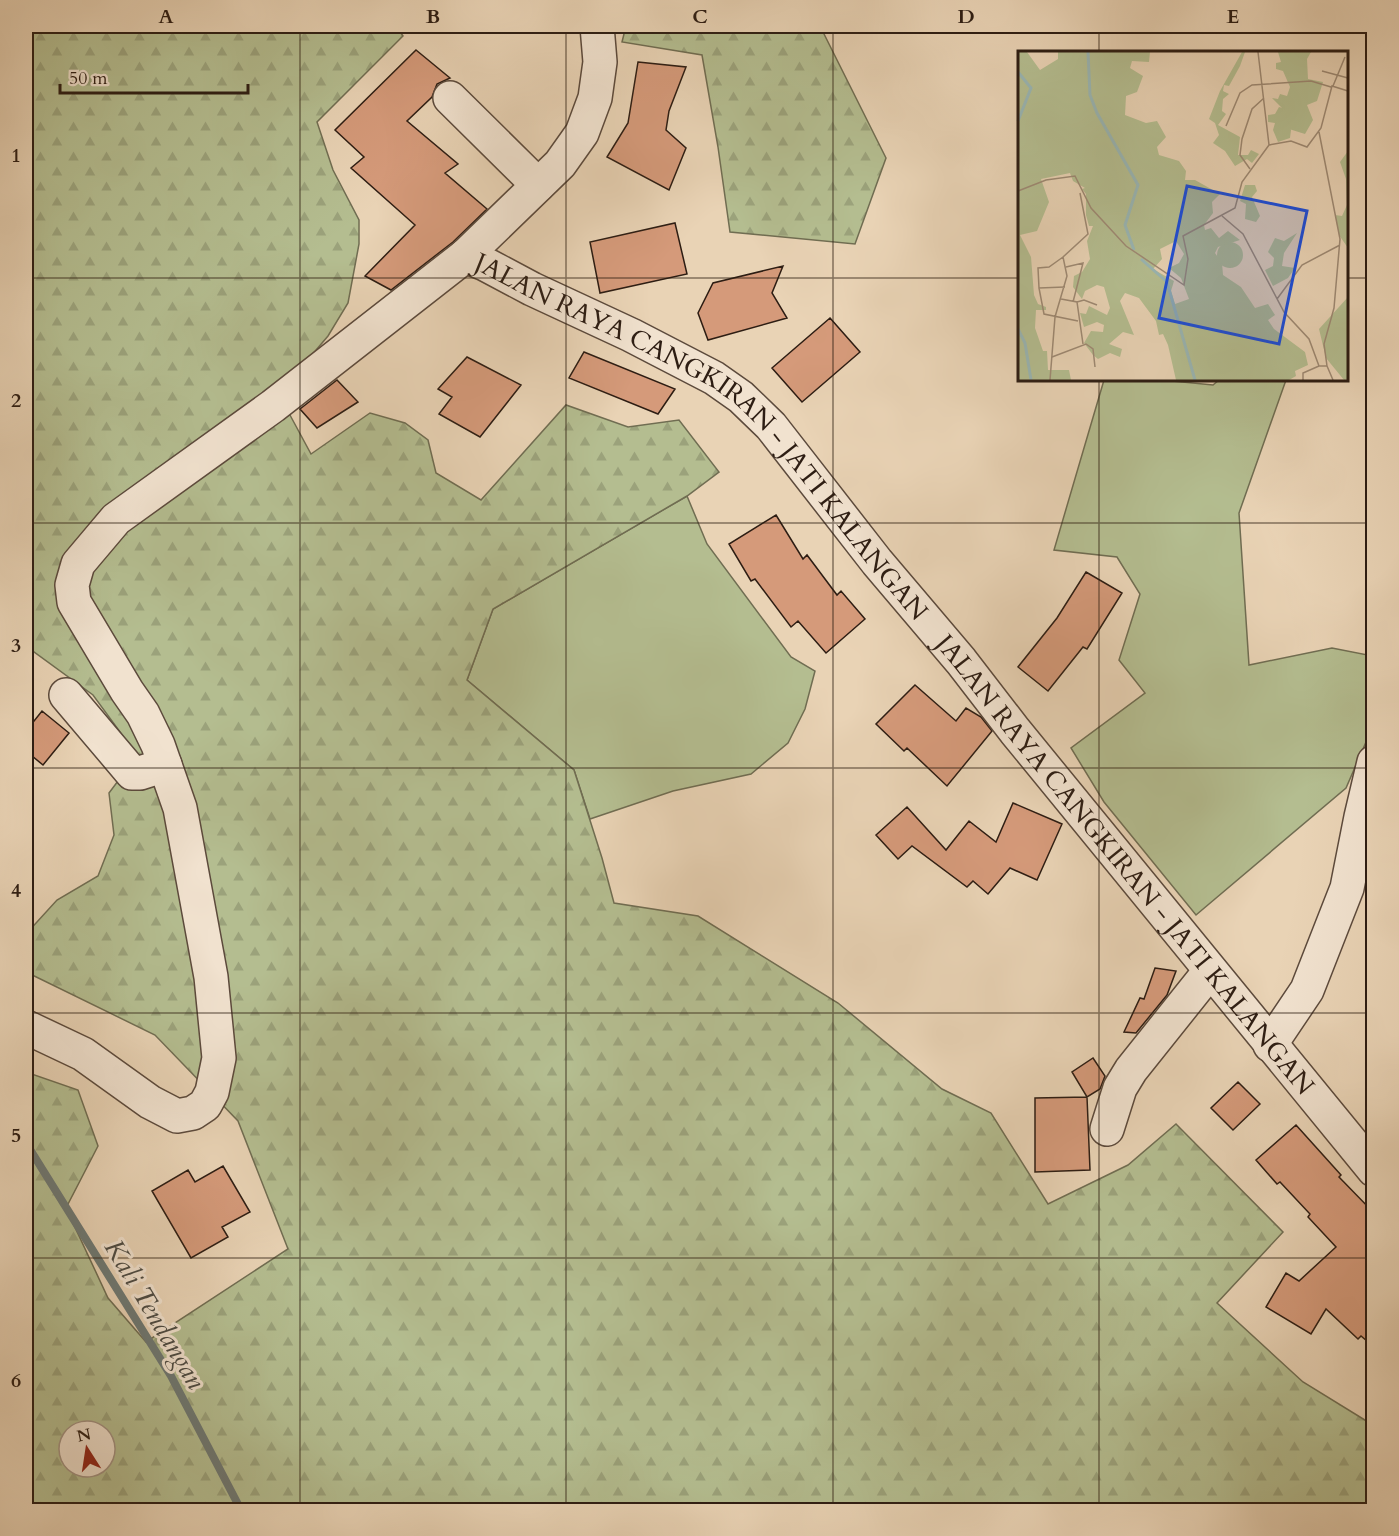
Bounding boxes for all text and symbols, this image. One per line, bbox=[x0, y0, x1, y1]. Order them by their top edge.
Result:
text: A bbox=[158, 3, 174, 30]
text: B bbox=[426, 3, 440, 30]
text: C bbox=[692, 3, 708, 30]
text: D bbox=[957, 3, 975, 30]
text: E bbox=[1227, 3, 1239, 30]
inset map bbox=[1018, 51, 1348, 381]
scale bar bbox=[60, 57, 248, 95]
text: 50 m bbox=[69, 66, 108, 91]
text: 1 bbox=[11, 142, 21, 169]
street label: JALAN RAYA CANGKIRAN - JATI KALANGAN bbox=[466, 243, 936, 628]
text: 2 bbox=[11, 387, 21, 414]
street label: JALAN RAYA CANGKIRAN - JATI KALANGAN bbox=[925, 624, 1323, 1102]
text: 3 bbox=[11, 632, 21, 659]
text: 4 bbox=[11, 877, 21, 904]
text: 5 bbox=[11, 1122, 21, 1149]
water label: Kali Tendangan bbox=[95, 1232, 214, 1396]
text: 6 bbox=[11, 1367, 21, 1394]
north arrow bbox=[57, 1419, 117, 1479]
text: N bbox=[75, 1423, 93, 1448]

